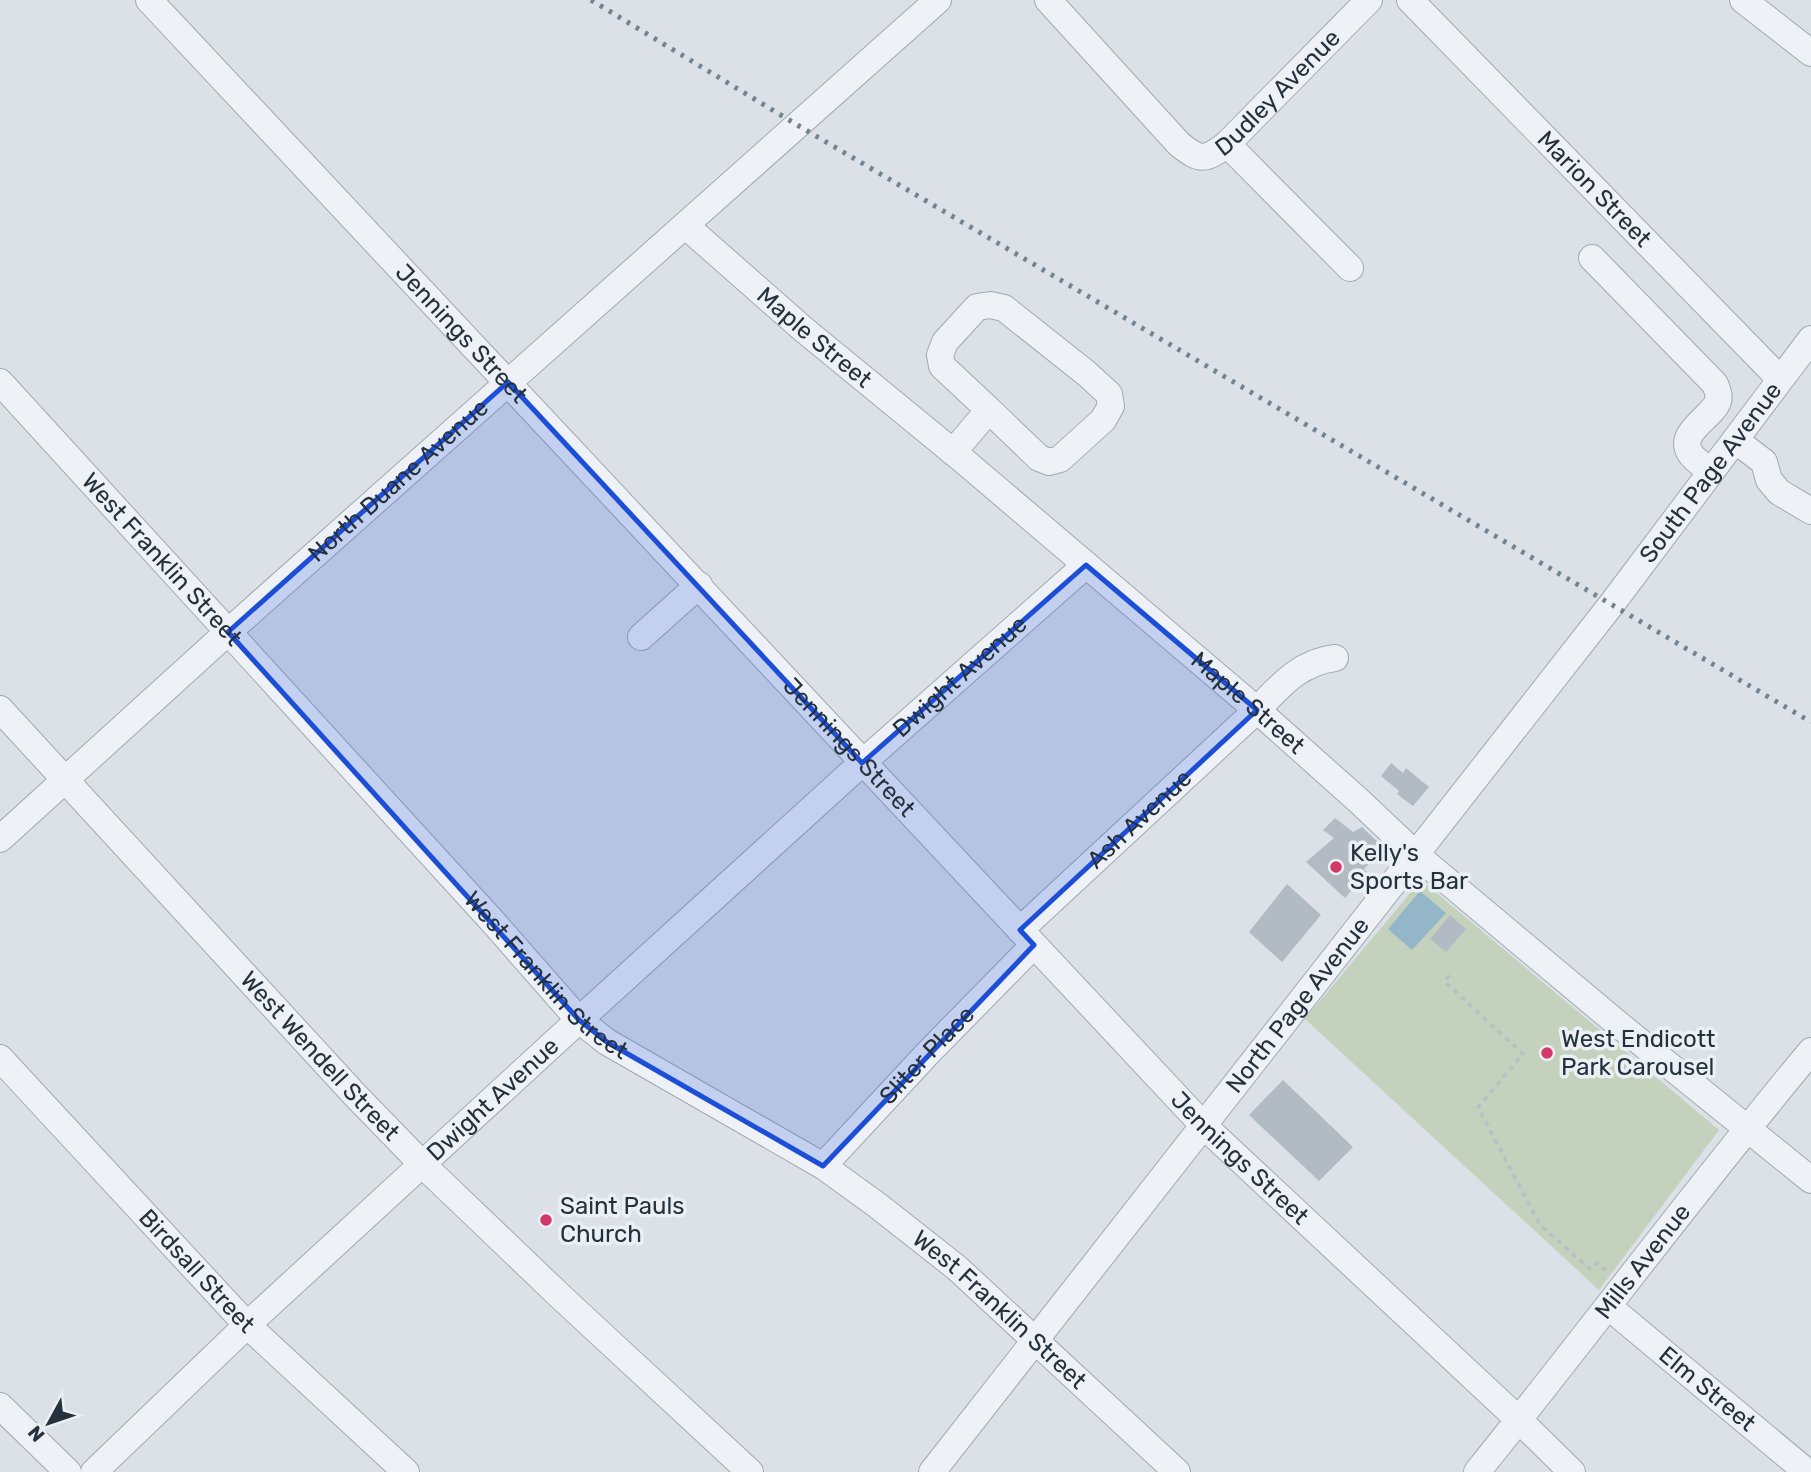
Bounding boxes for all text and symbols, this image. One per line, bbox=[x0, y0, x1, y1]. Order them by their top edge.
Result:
street label: Dudley Avenue bbox=[1210, 24, 1346, 162]
street label: Marion Street bbox=[1532, 125, 1657, 253]
street label: Jennings Street bbox=[390, 258, 533, 409]
street label: Maple Street bbox=[751, 281, 877, 394]
street label: South Page Avenue bbox=[1634, 377, 1788, 568]
street label: North Duane Avenue bbox=[303, 393, 494, 568]
street label: West Franklin Street bbox=[76, 467, 248, 651]
street label: Dwight Avenue bbox=[887, 610, 1033, 743]
street label: Maple Street bbox=[1185, 646, 1310, 760]
street label: Jennings Street bbox=[777, 672, 921, 823]
street label: Ash Avenue bbox=[1081, 764, 1197, 874]
place label: Kelly's Sports Bar bbox=[1350, 839, 1468, 895]
marker: Kelly's Sports Bar bbox=[1328, 859, 1344, 875]
street label: West Franklin Street bbox=[458, 886, 633, 1065]
street label: North Page Avenue bbox=[1220, 912, 1375, 1098]
street label: West Wendell Street bbox=[234, 966, 405, 1146]
street label: Sliter Place bbox=[874, 1000, 980, 1110]
place label: West Endicott Park Carousel bbox=[1561, 1025, 1716, 1081]
street label: Dwight Avenue bbox=[421, 1032, 565, 1167]
marker: West Endicott Park Carousel bbox=[1539, 1045, 1555, 1061]
street label: Jennings Street bbox=[1165, 1086, 1314, 1230]
place label: Saint Pauls Church bbox=[560, 1192, 685, 1248]
street label: Mills Avenue bbox=[1589, 1198, 1696, 1324]
street label: Birdsall Street bbox=[133, 1204, 260, 1339]
marker: Saint Pauls Church bbox=[538, 1212, 554, 1228]
street label: West Franklin Street bbox=[907, 1224, 1092, 1395]
street label: Elm Street bbox=[1653, 1341, 1761, 1437]
north arrow bbox=[14, 1388, 84, 1458]
text: N bbox=[23, 1421, 50, 1446]

